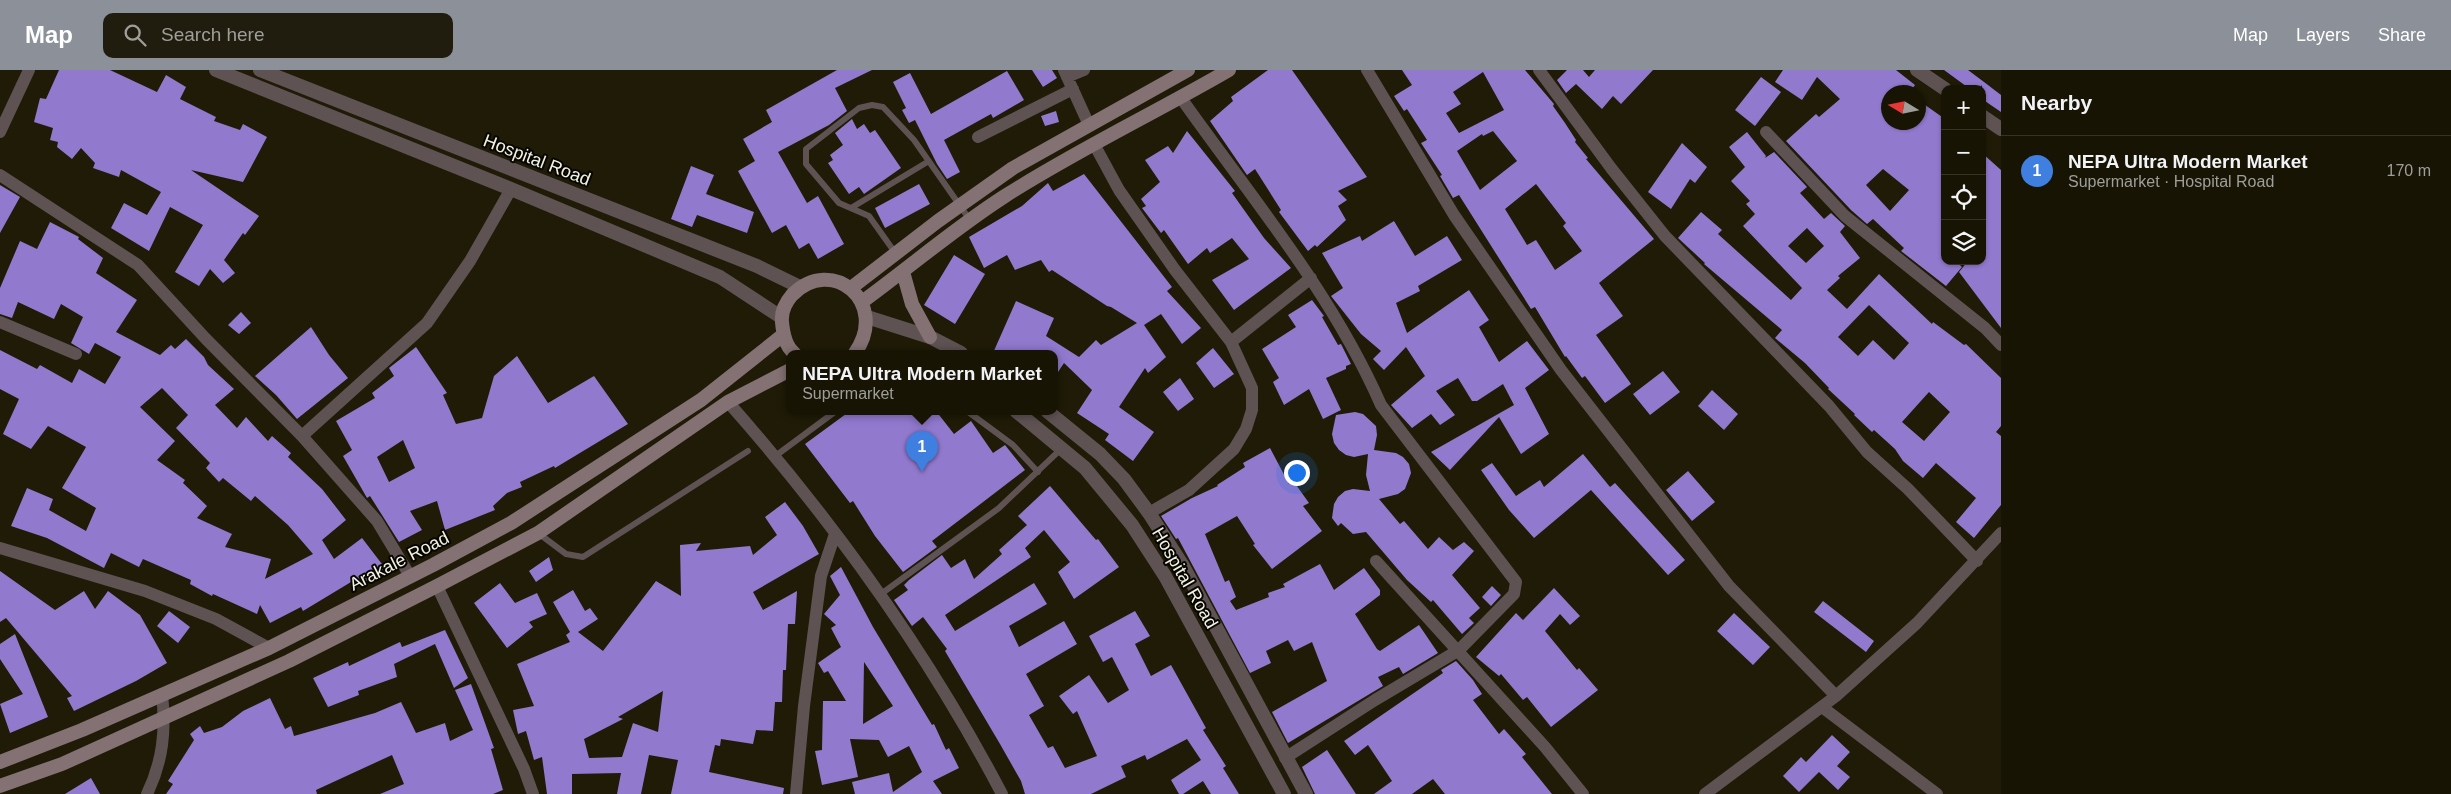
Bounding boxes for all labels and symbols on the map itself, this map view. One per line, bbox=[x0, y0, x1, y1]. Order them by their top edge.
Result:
north arrow bbox=[1881, 85, 1926, 130]
street label: Hospital Road bbox=[481, 130, 593, 190]
pin: 1 bbox=[906, 431, 938, 472]
your location bbox=[1284, 460, 1310, 486]
street label: Hospital Road bbox=[1148, 524, 1222, 632]
street label: Arakale Road bbox=[346, 527, 452, 595]

